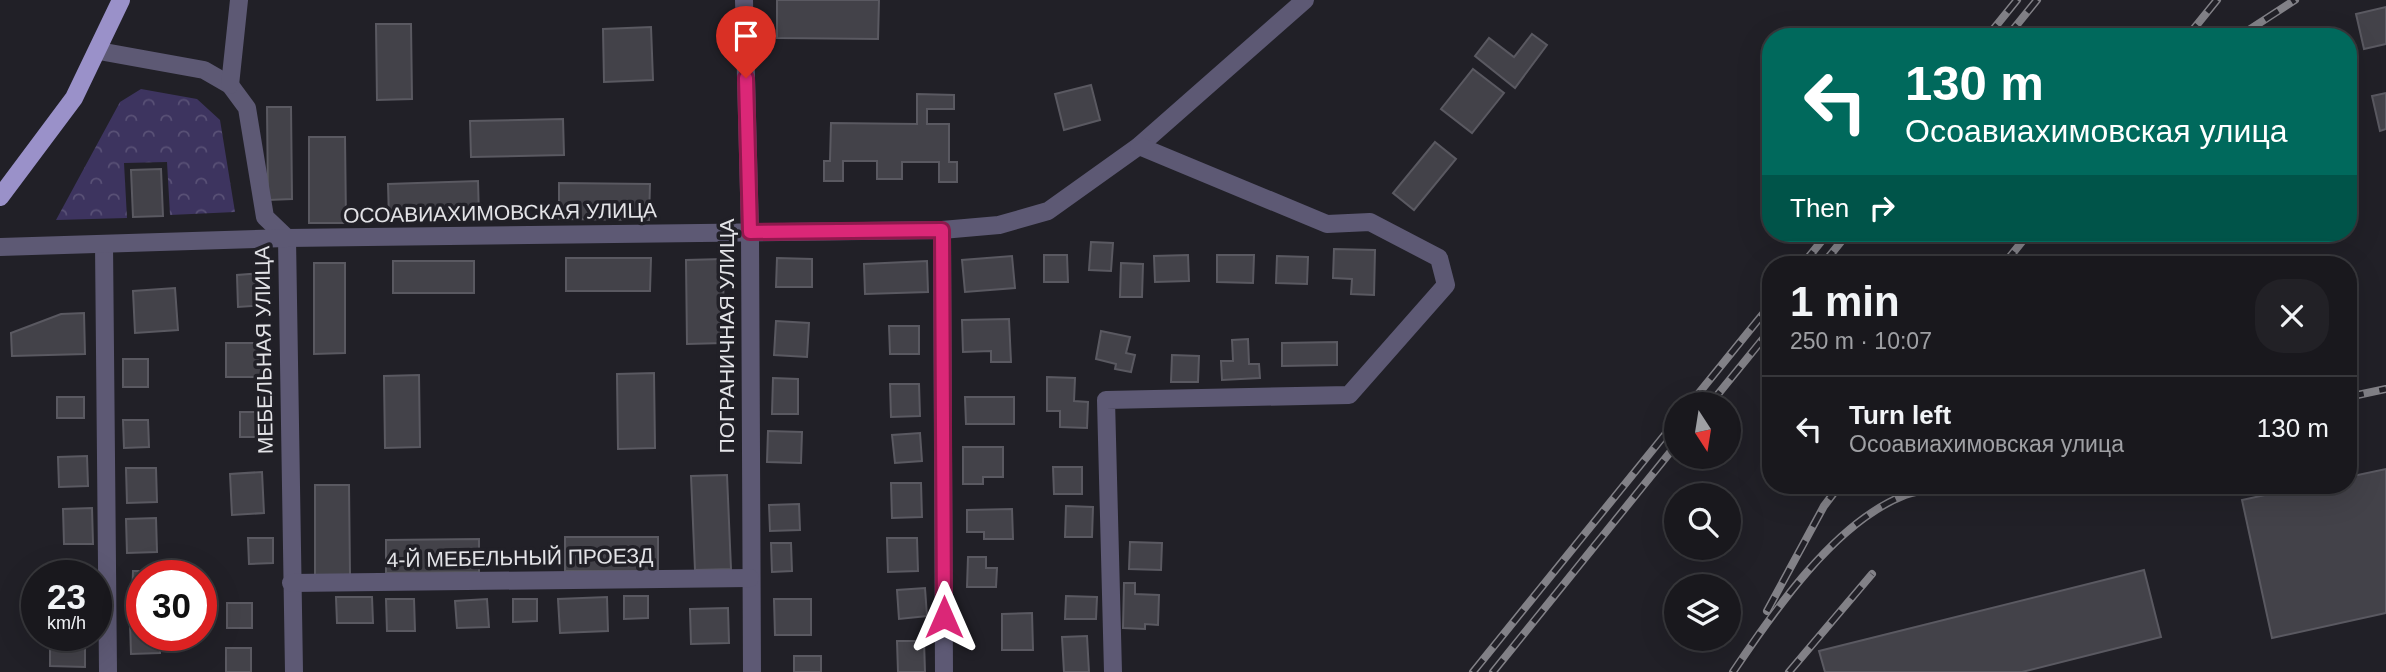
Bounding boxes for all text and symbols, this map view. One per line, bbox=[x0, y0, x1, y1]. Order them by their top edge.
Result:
pin bbox=[716, 6, 776, 78]
icon: arrive bbox=[727, 17, 765, 55]
icon: left bbox=[1790, 56, 1881, 147]
text: 130 m bbox=[1905, 56, 2044, 110]
text: Осоавиахимовская улица bbox=[1905, 113, 2288, 149]
icon: right bbox=[1863, 189, 1901, 227]
text: Then bbox=[1790, 193, 1849, 223]
street label: ОСОАВИАХИМОВСКАЯ УЛИЦА bbox=[343, 198, 657, 227]
street label: ПОГРАНИЧНАЯ УЛИЦА bbox=[715, 219, 738, 453]
street label: МЕБЕЛЬНАЯ УЛИЦА bbox=[250, 246, 277, 454]
text: 1 min bbox=[1790, 278, 1900, 325]
button: close bbox=[2255, 279, 2329, 353]
text: 250 m · 10:07 bbox=[1790, 328, 1932, 354]
north arrow bbox=[1664, 392, 1741, 469]
map controls bbox=[1664, 392, 1741, 651]
text: Turn left bbox=[1849, 400, 1951, 430]
icon: left bbox=[1790, 410, 1828, 448]
text: 130 m bbox=[2257, 413, 2329, 443]
text: Осоавиахимовская улица bbox=[1849, 431, 2124, 457]
button: search bbox=[1664, 483, 1741, 560]
street label: 4-Й МЕБЕЛЬНЫЙ ПРОЕЗД bbox=[387, 544, 653, 571]
speed limit sign: 30 bbox=[126, 560, 217, 651]
button: layers bbox=[1664, 574, 1741, 651]
text: 23 bbox=[47, 577, 86, 616]
position arrow bbox=[907, 580, 981, 654]
text: km/h bbox=[47, 613, 86, 633]

